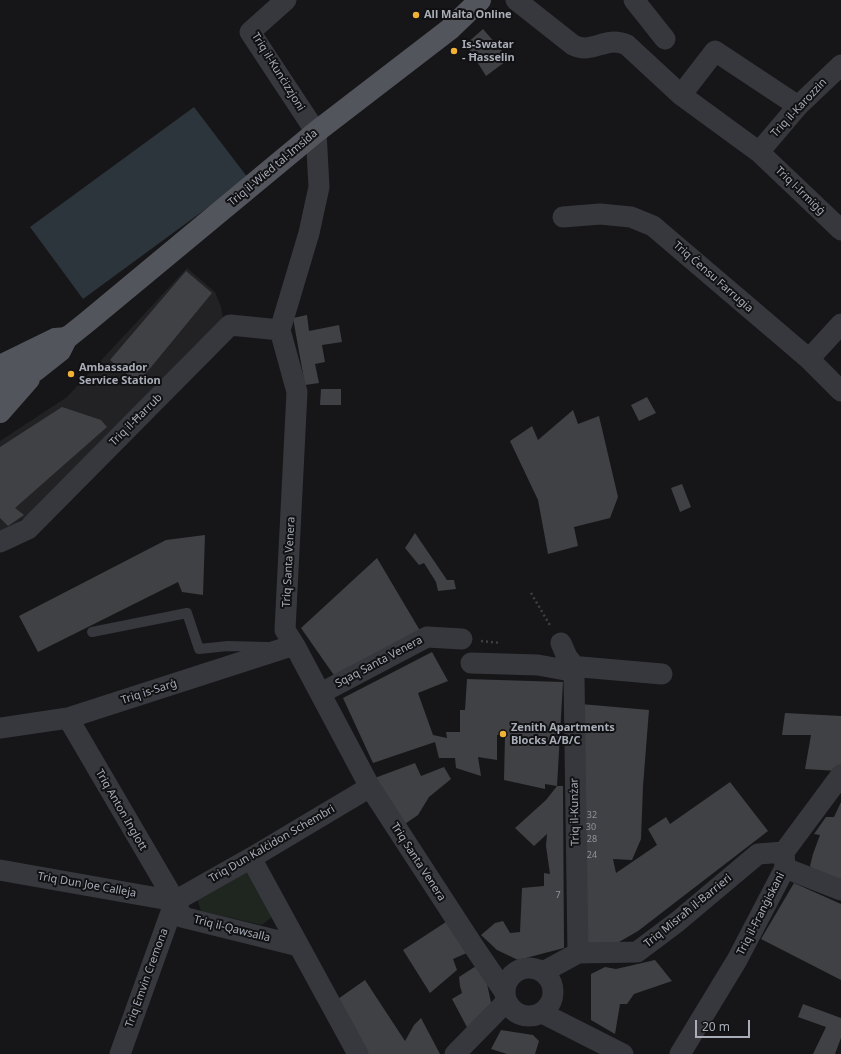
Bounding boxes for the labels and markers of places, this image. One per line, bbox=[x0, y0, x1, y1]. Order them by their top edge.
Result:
place label: All Malta Online bbox=[424, 8, 512, 22]
marker: All Malta Online bbox=[411, 10, 421, 20]
place label: Is-Swatar - Ħasselin bbox=[462, 38, 515, 64]
marker: Is-Swatar - Ħasselin bbox=[449, 46, 459, 56]
place label: Ambassador Service Station bbox=[79, 361, 161, 387]
marker: Ambassador Service Station bbox=[66, 369, 76, 379]
place label: Zenith Apartments Blocks A/B/C bbox=[511, 721, 615, 747]
marker: Zenith Apartments Blocks A/B/C bbox=[498, 729, 508, 739]

